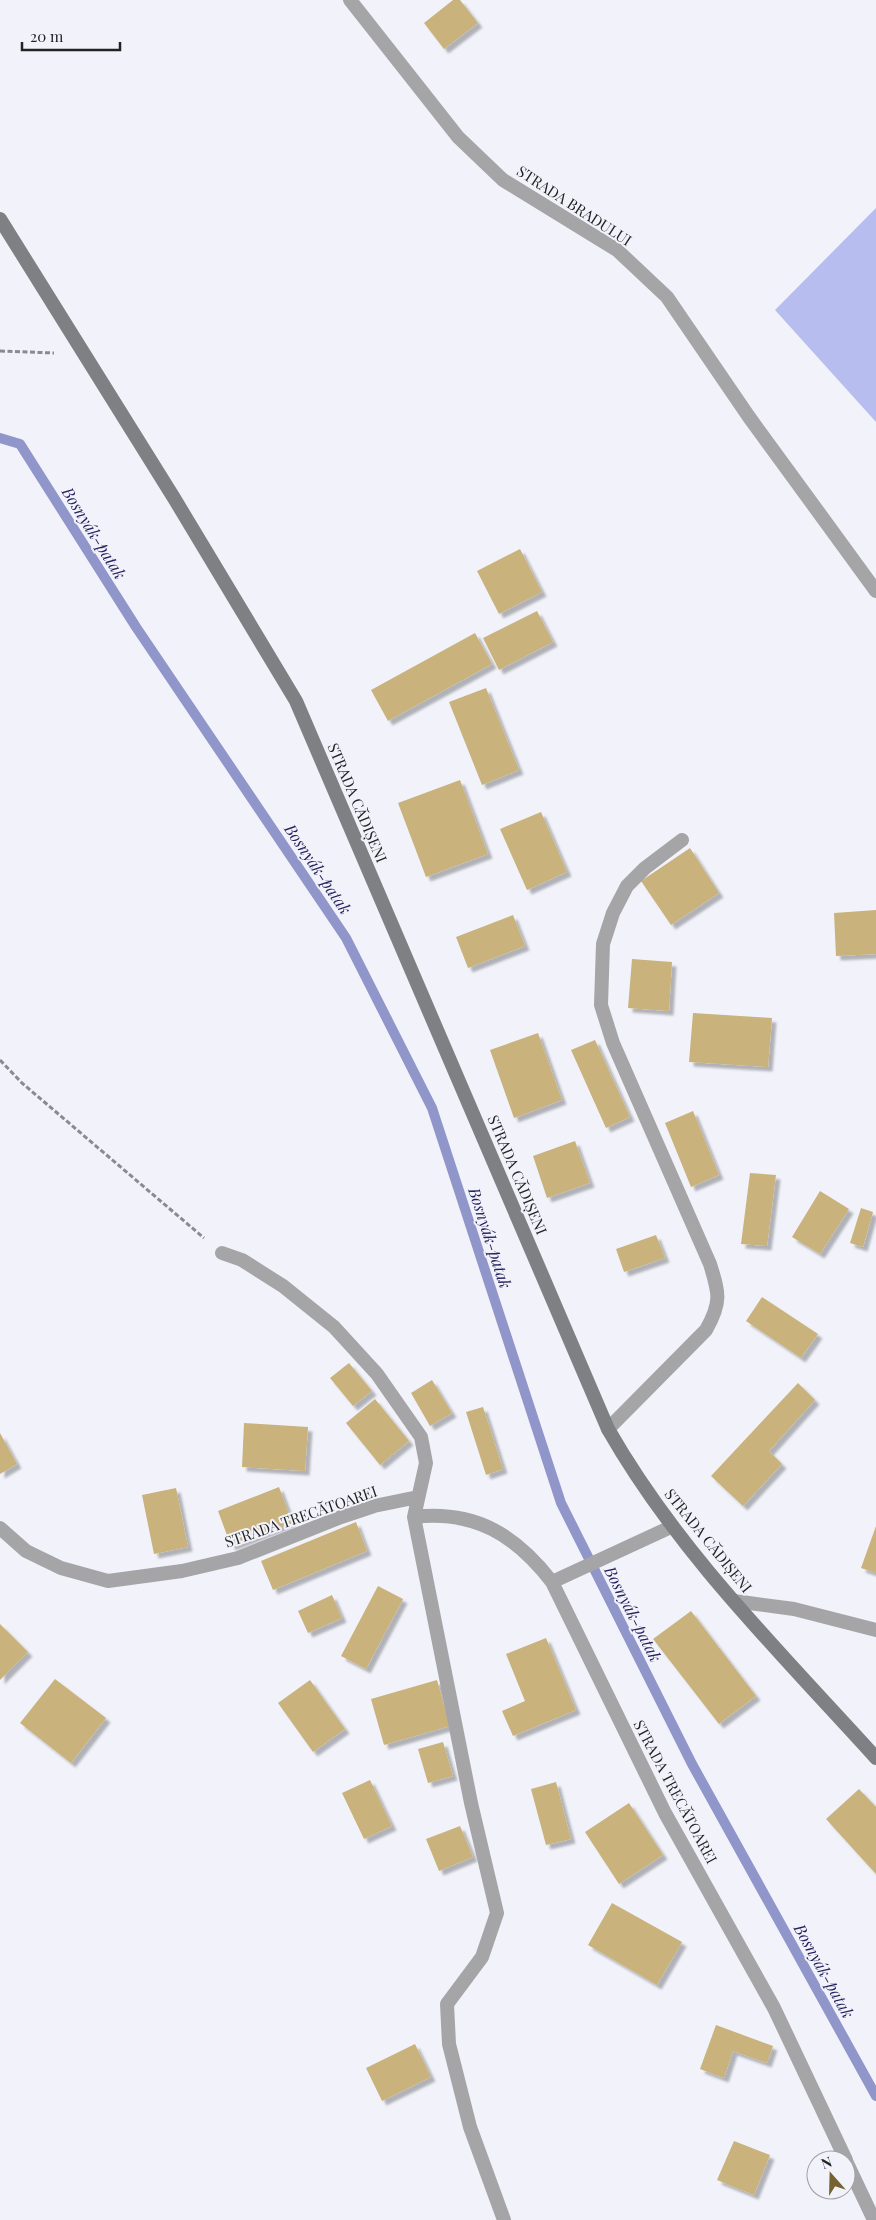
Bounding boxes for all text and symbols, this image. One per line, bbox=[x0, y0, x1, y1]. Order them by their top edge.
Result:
scale bar bbox=[22, 20, 120, 52]
text: 20 m bbox=[30, 26, 64, 46]
street label: STRADA BRADULUI bbox=[513, 160, 636, 250]
water label: Bosnyák-patak bbox=[57, 482, 131, 583]
street label: STRADA CĂDIȘENI bbox=[324, 740, 392, 866]
water label: Bosnyák-patak bbox=[280, 819, 356, 918]
street label: STRADA CĂDIȘENI bbox=[484, 1112, 552, 1238]
water label: Bosnyák-patak bbox=[464, 1184, 517, 1291]
street label: STRADA TRECĂTOAREI bbox=[222, 1481, 380, 1552]
street label: STRADA CĂDIȘENI bbox=[661, 1484, 757, 1596]
water label: Bosnyák-patak bbox=[600, 1561, 667, 1665]
street label: STRADA TRECĂTOAREI bbox=[629, 1716, 722, 1867]
water label: Bosnyák-patak bbox=[789, 1919, 859, 2022]
north arrow bbox=[806, 2150, 856, 2200]
text: N bbox=[818, 2152, 834, 2173]

